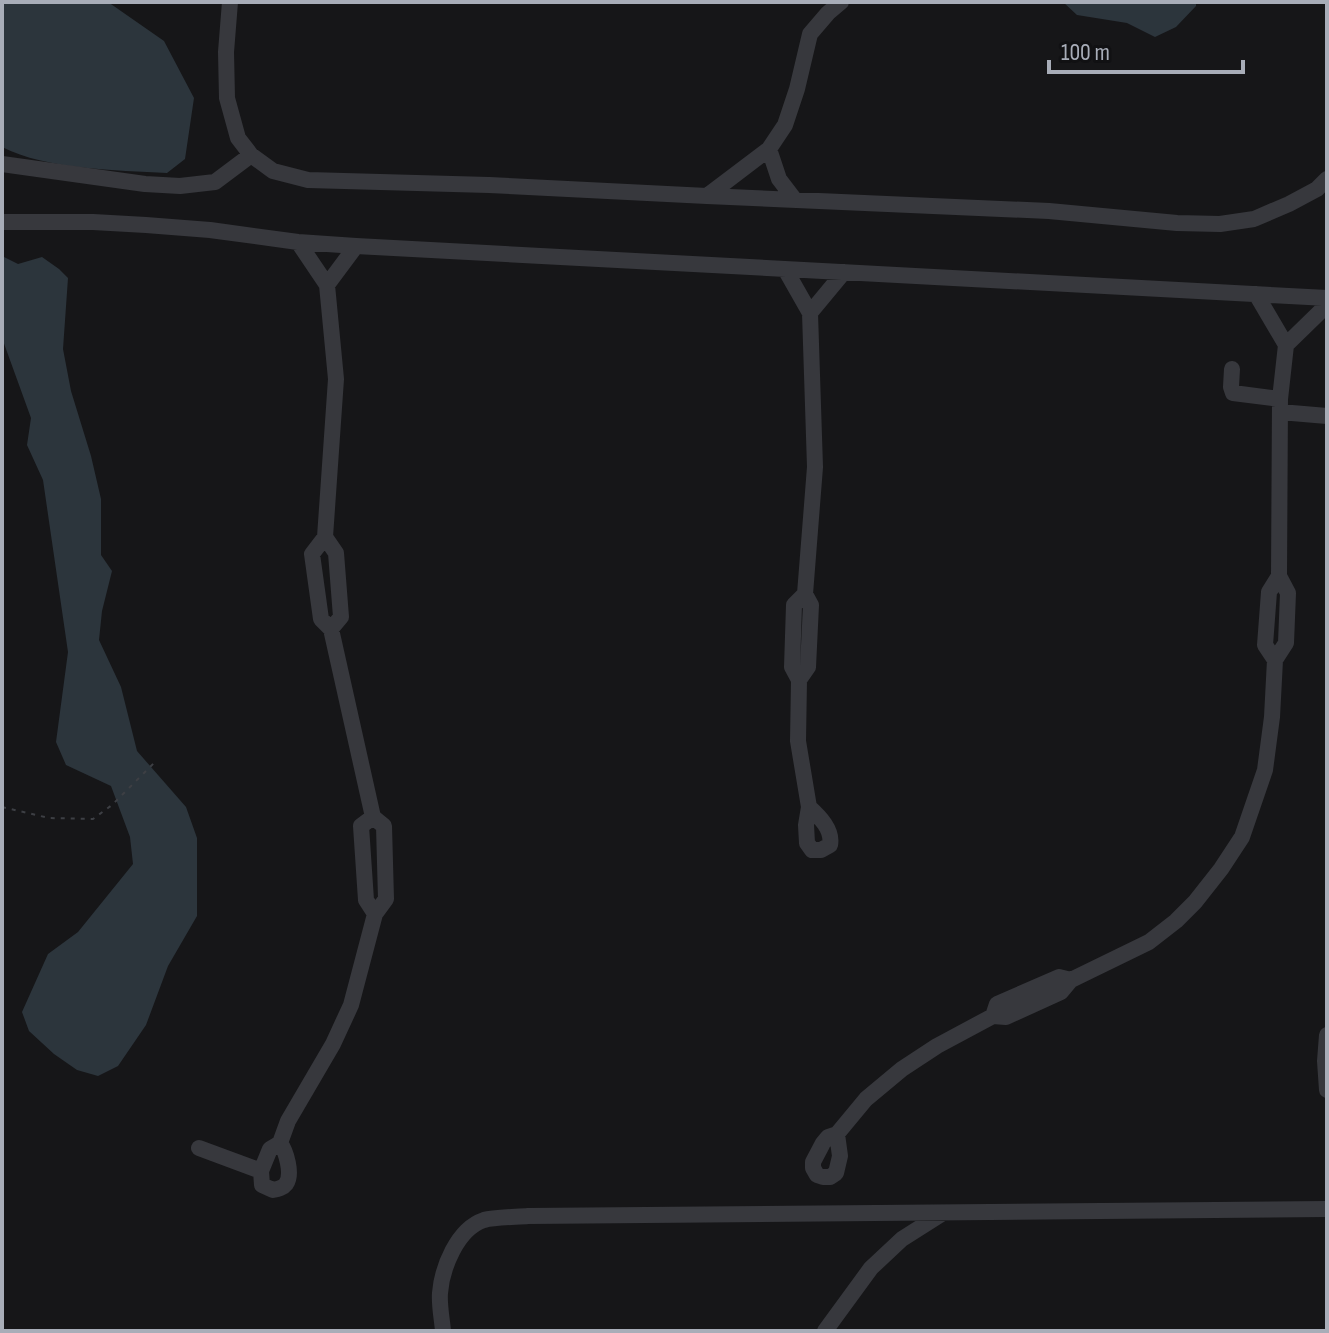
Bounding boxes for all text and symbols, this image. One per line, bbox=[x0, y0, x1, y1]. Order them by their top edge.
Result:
scale bar bbox=[1049, 24, 1243, 74]
text: 100 m bbox=[1061, 38, 1110, 67]

